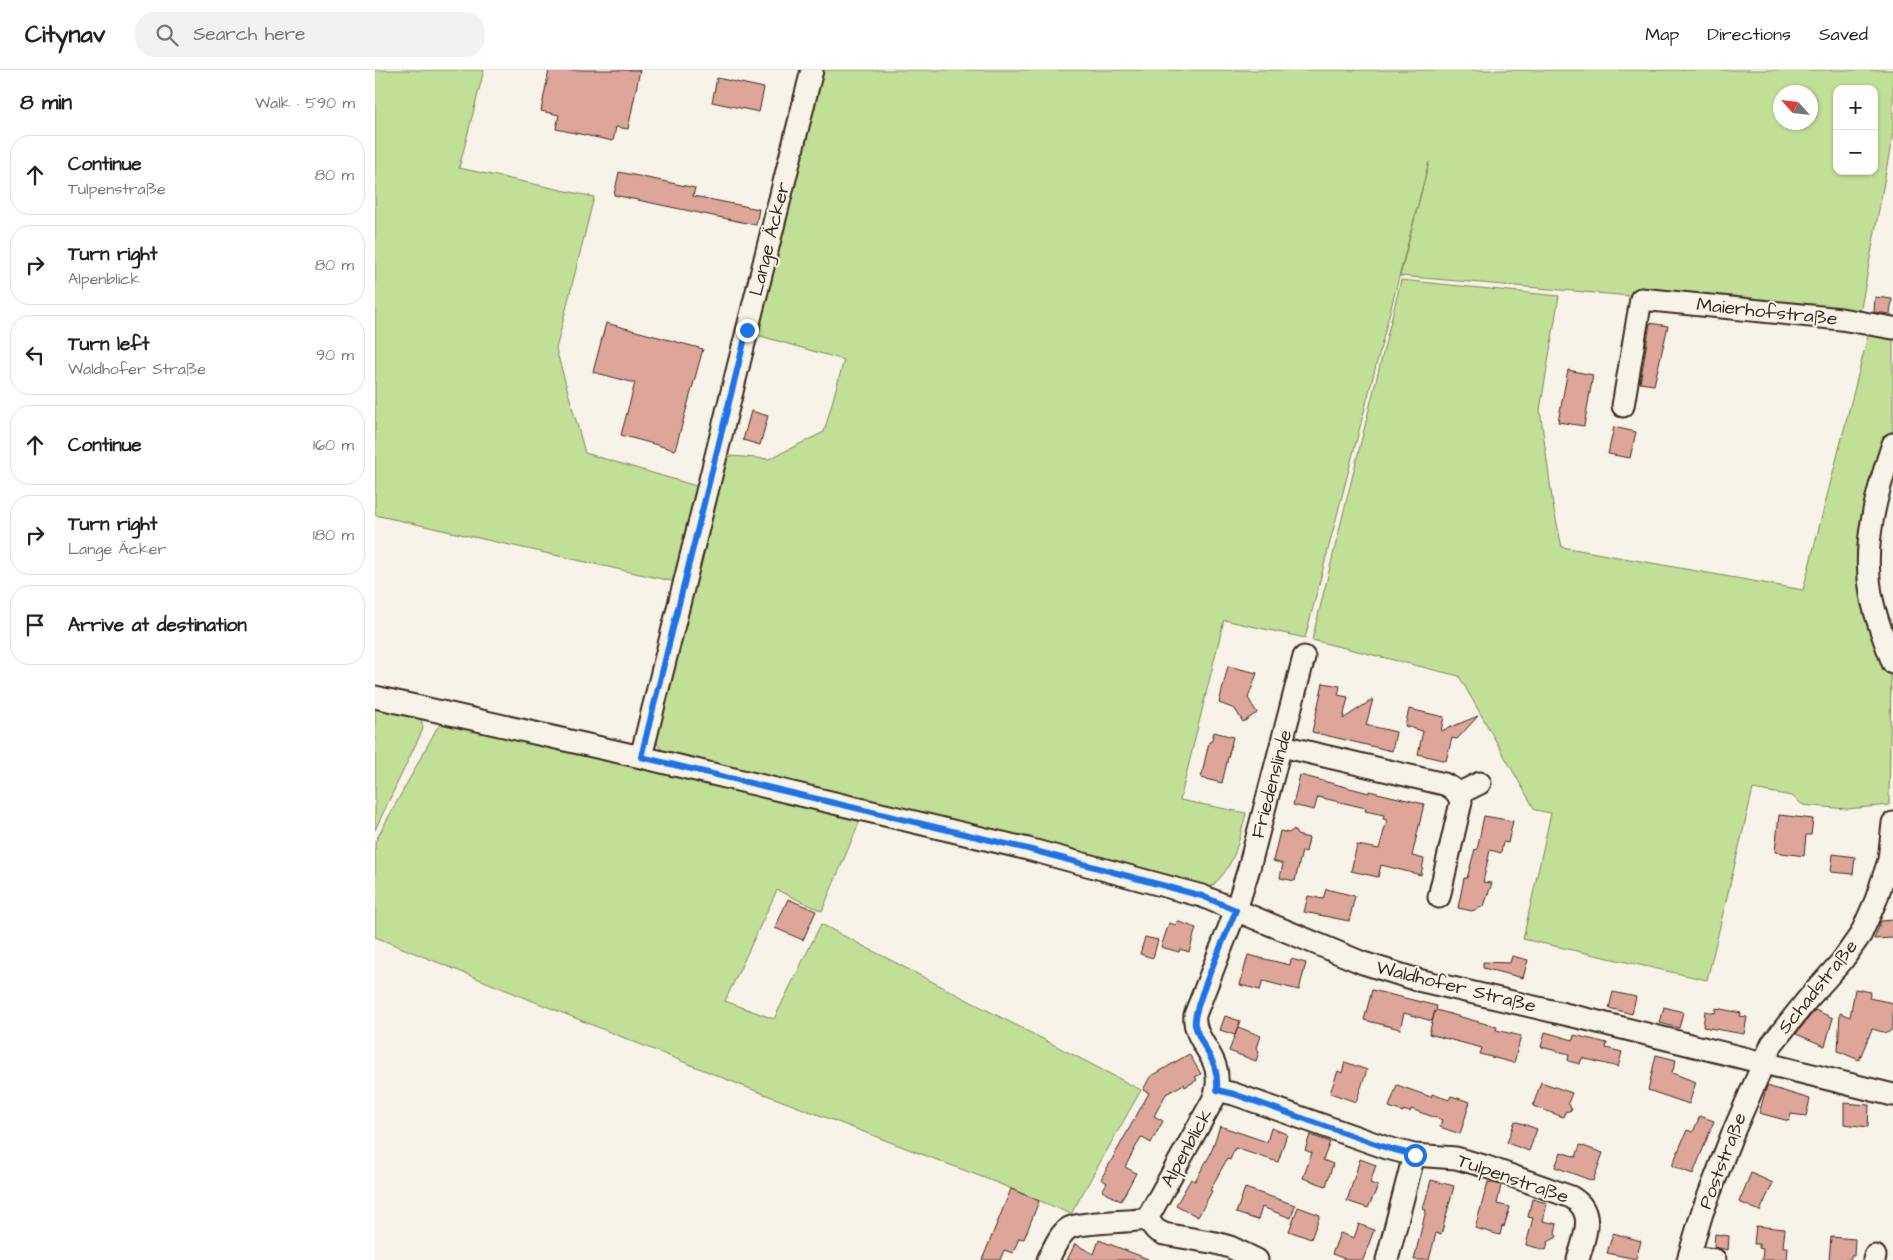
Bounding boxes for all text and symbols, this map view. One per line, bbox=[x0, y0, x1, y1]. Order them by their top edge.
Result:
search box bbox=[135, 12, 485, 57]
text: Citynav bbox=[25, 18, 105, 52]
icon: search bbox=[153, 21, 181, 49]
text: Search here bbox=[193, 21, 305, 48]
text: Map bbox=[1645, 22, 1679, 47]
text: Directions bbox=[1707, 22, 1791, 47]
text: Saved bbox=[1819, 22, 1868, 47]
north arrow bbox=[1773, 85, 1818, 130]
map controls bbox=[1833, 85, 1878, 175]
button: + bbox=[1833, 85, 1878, 130]
text: 8 min bbox=[20, 88, 72, 117]
text: Walk · 590 m bbox=[255, 92, 355, 114]
button: − bbox=[1833, 130, 1878, 175]
text: Continue bbox=[68, 151, 142, 178]
icon: ahead bbox=[21, 161, 49, 189]
text: 80 m bbox=[315, 164, 354, 186]
text: Tulpenstraße bbox=[68, 178, 166, 200]
street label: Lange Äcker bbox=[743, 179, 798, 299]
text: Turn right bbox=[68, 241, 157, 268]
icon: right bbox=[21, 251, 49, 279]
text: 80 m bbox=[315, 254, 354, 276]
text: Alpenblick bbox=[68, 268, 140, 290]
street label: Maierhofstraße bbox=[1695, 291, 1839, 333]
route end bbox=[736, 319, 759, 342]
text: Turn left bbox=[68, 331, 149, 358]
icon: left bbox=[21, 341, 49, 369]
text: 90 m bbox=[316, 344, 354, 366]
text: Waldhofer Straße bbox=[68, 358, 206, 380]
icon: ahead bbox=[21, 431, 49, 459]
text: Continue bbox=[68, 432, 142, 459]
text: 160 m bbox=[313, 434, 354, 456]
text: Turn right bbox=[68, 511, 157, 538]
icon: right bbox=[21, 521, 49, 549]
text: 180 m bbox=[313, 524, 354, 546]
text: Lange Äcker bbox=[68, 538, 166, 560]
icon: arrive bbox=[21, 611, 49, 639]
text: Arrive at destination bbox=[68, 612, 247, 639]
street label: Friedenslinde bbox=[1245, 727, 1299, 841]
street label: Schadstraße bbox=[1772, 934, 1864, 1040]
street label: Waldhofer Straße bbox=[1373, 954, 1539, 1020]
street label: Alpenblick bbox=[1154, 1104, 1220, 1192]
street label: Poststraße bbox=[1692, 1109, 1754, 1213]
route start bbox=[1404, 1144, 1427, 1167]
street label: Tulpenstraße bbox=[1454, 1147, 1572, 1211]

